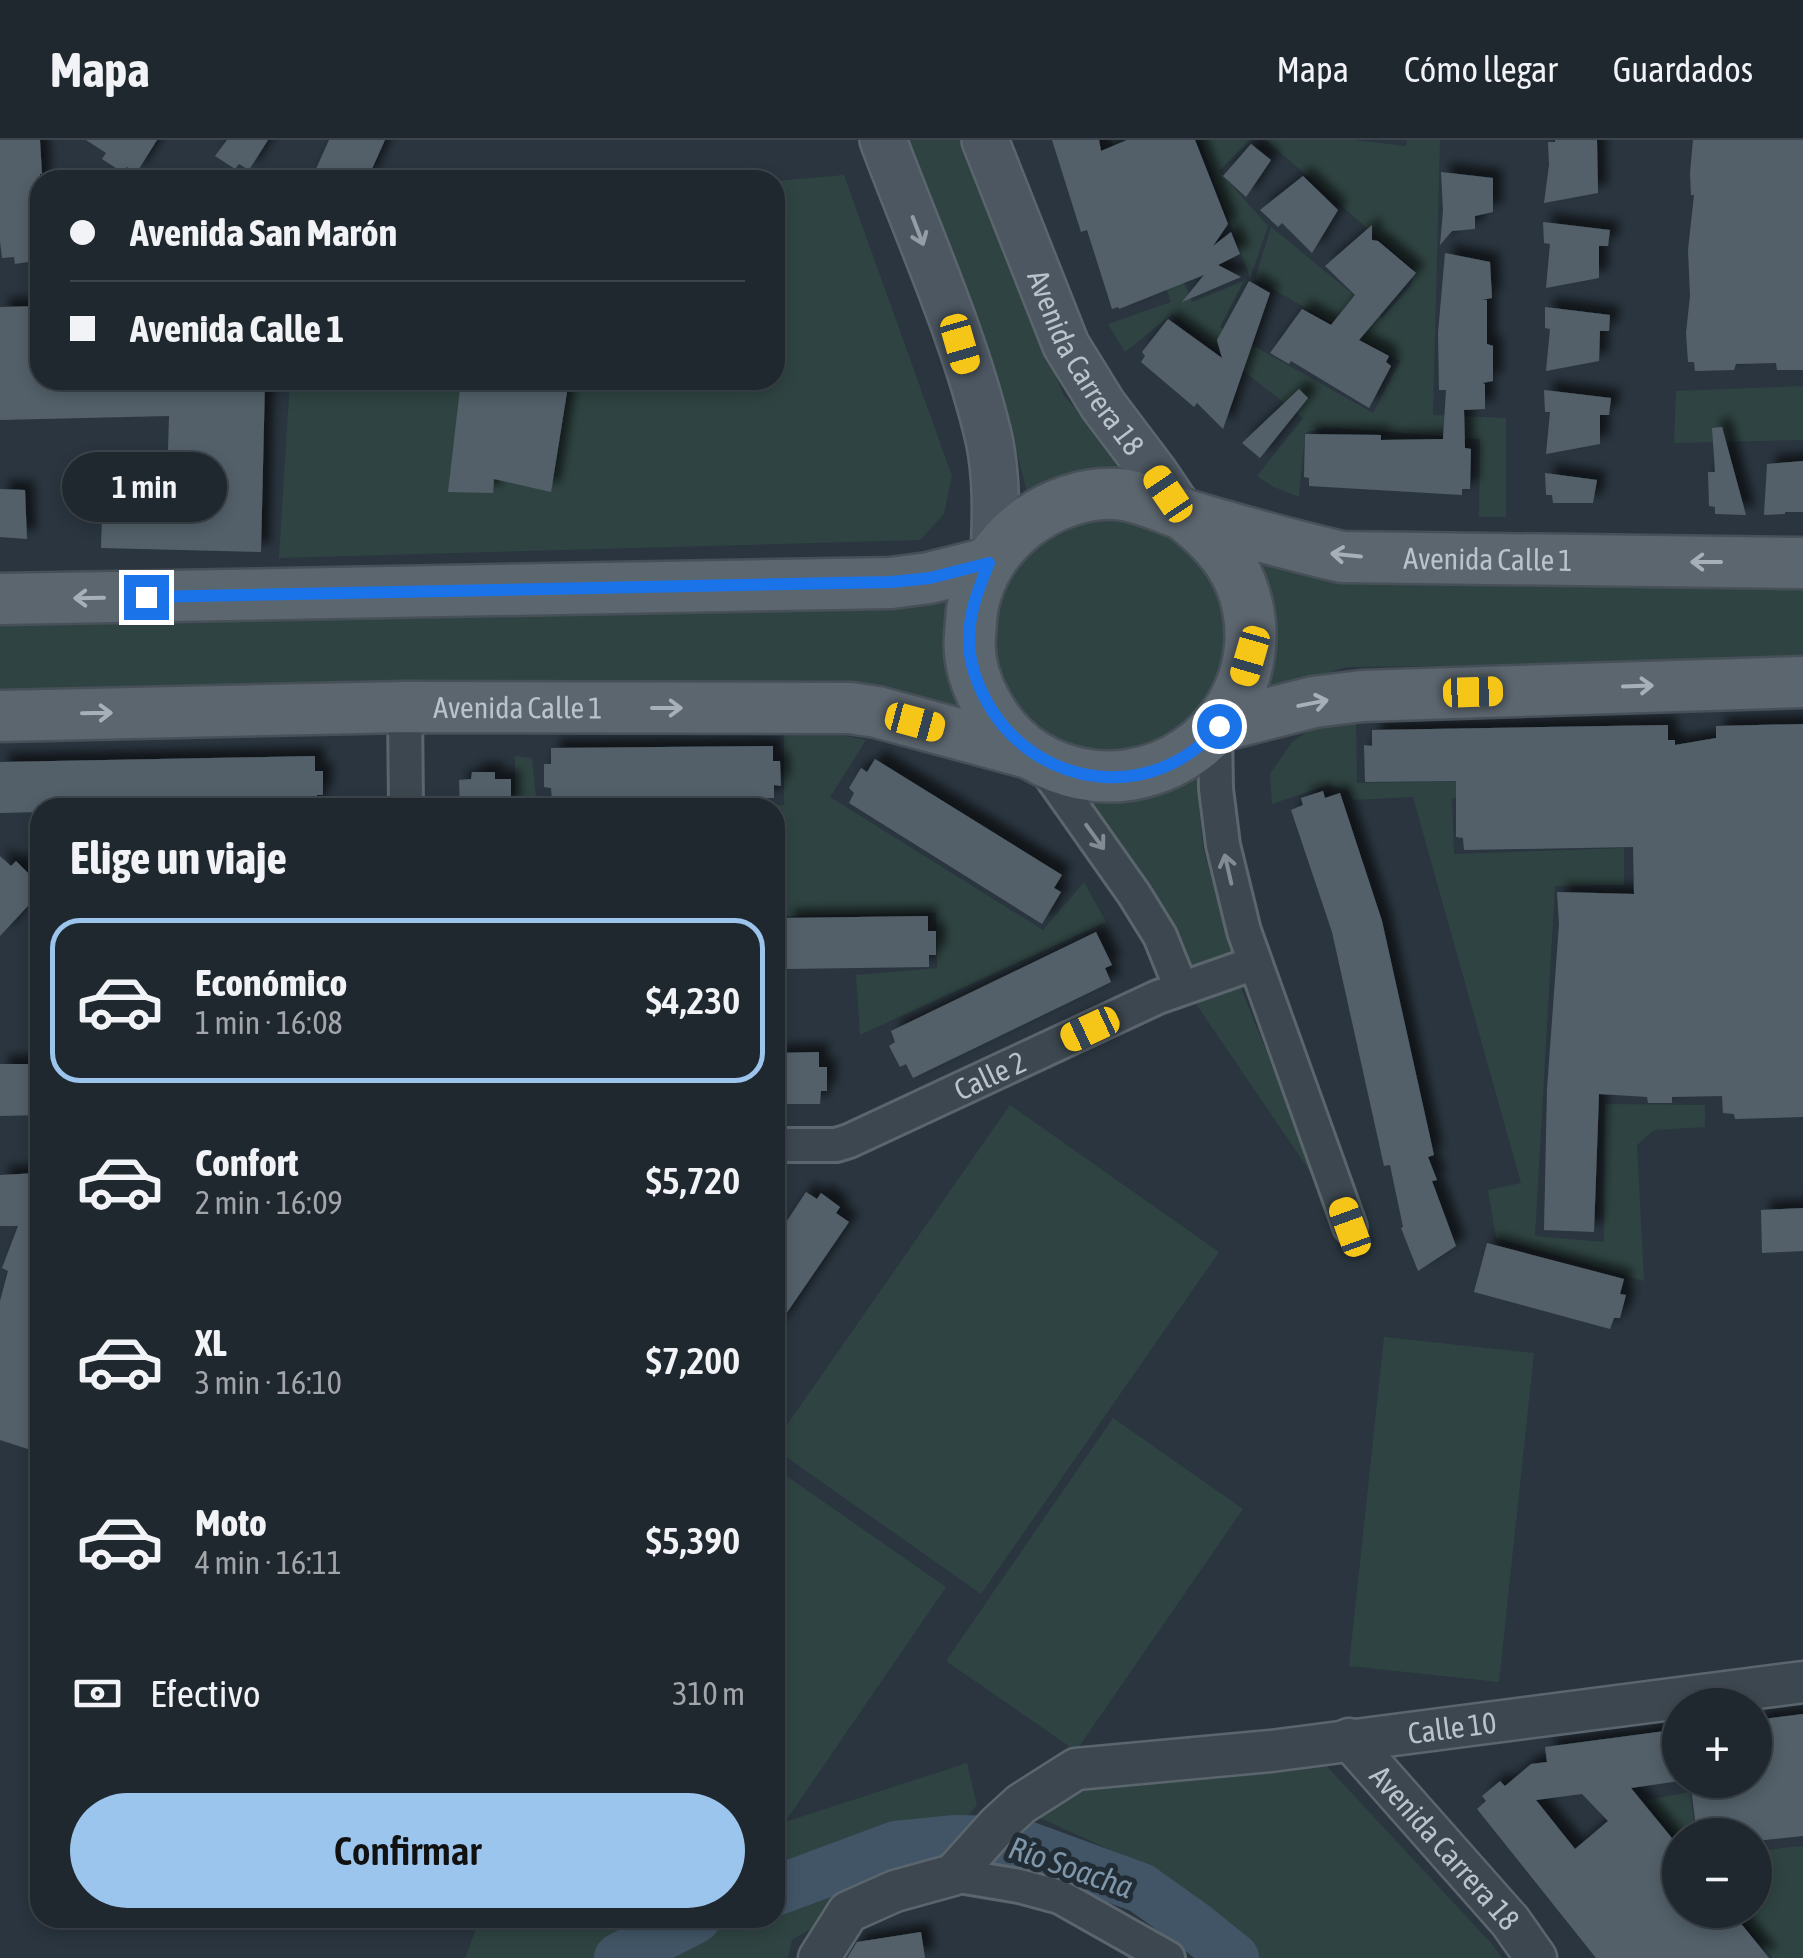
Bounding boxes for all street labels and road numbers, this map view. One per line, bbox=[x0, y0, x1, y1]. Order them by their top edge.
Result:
street label: Avenida Carrera 18 bbox=[1021, 265, 1151, 461]
street label: Avenida Calle 1 bbox=[1403, 541, 1573, 577]
street label: Avenida Calle 1 bbox=[433, 690, 602, 724]
street label: Calle 2 bbox=[949, 1044, 1031, 1107]
street label: Calle 10 bbox=[1406, 1705, 1498, 1750]
street label: Avenida Carrera 18 bbox=[1364, 1759, 1527, 1937]

